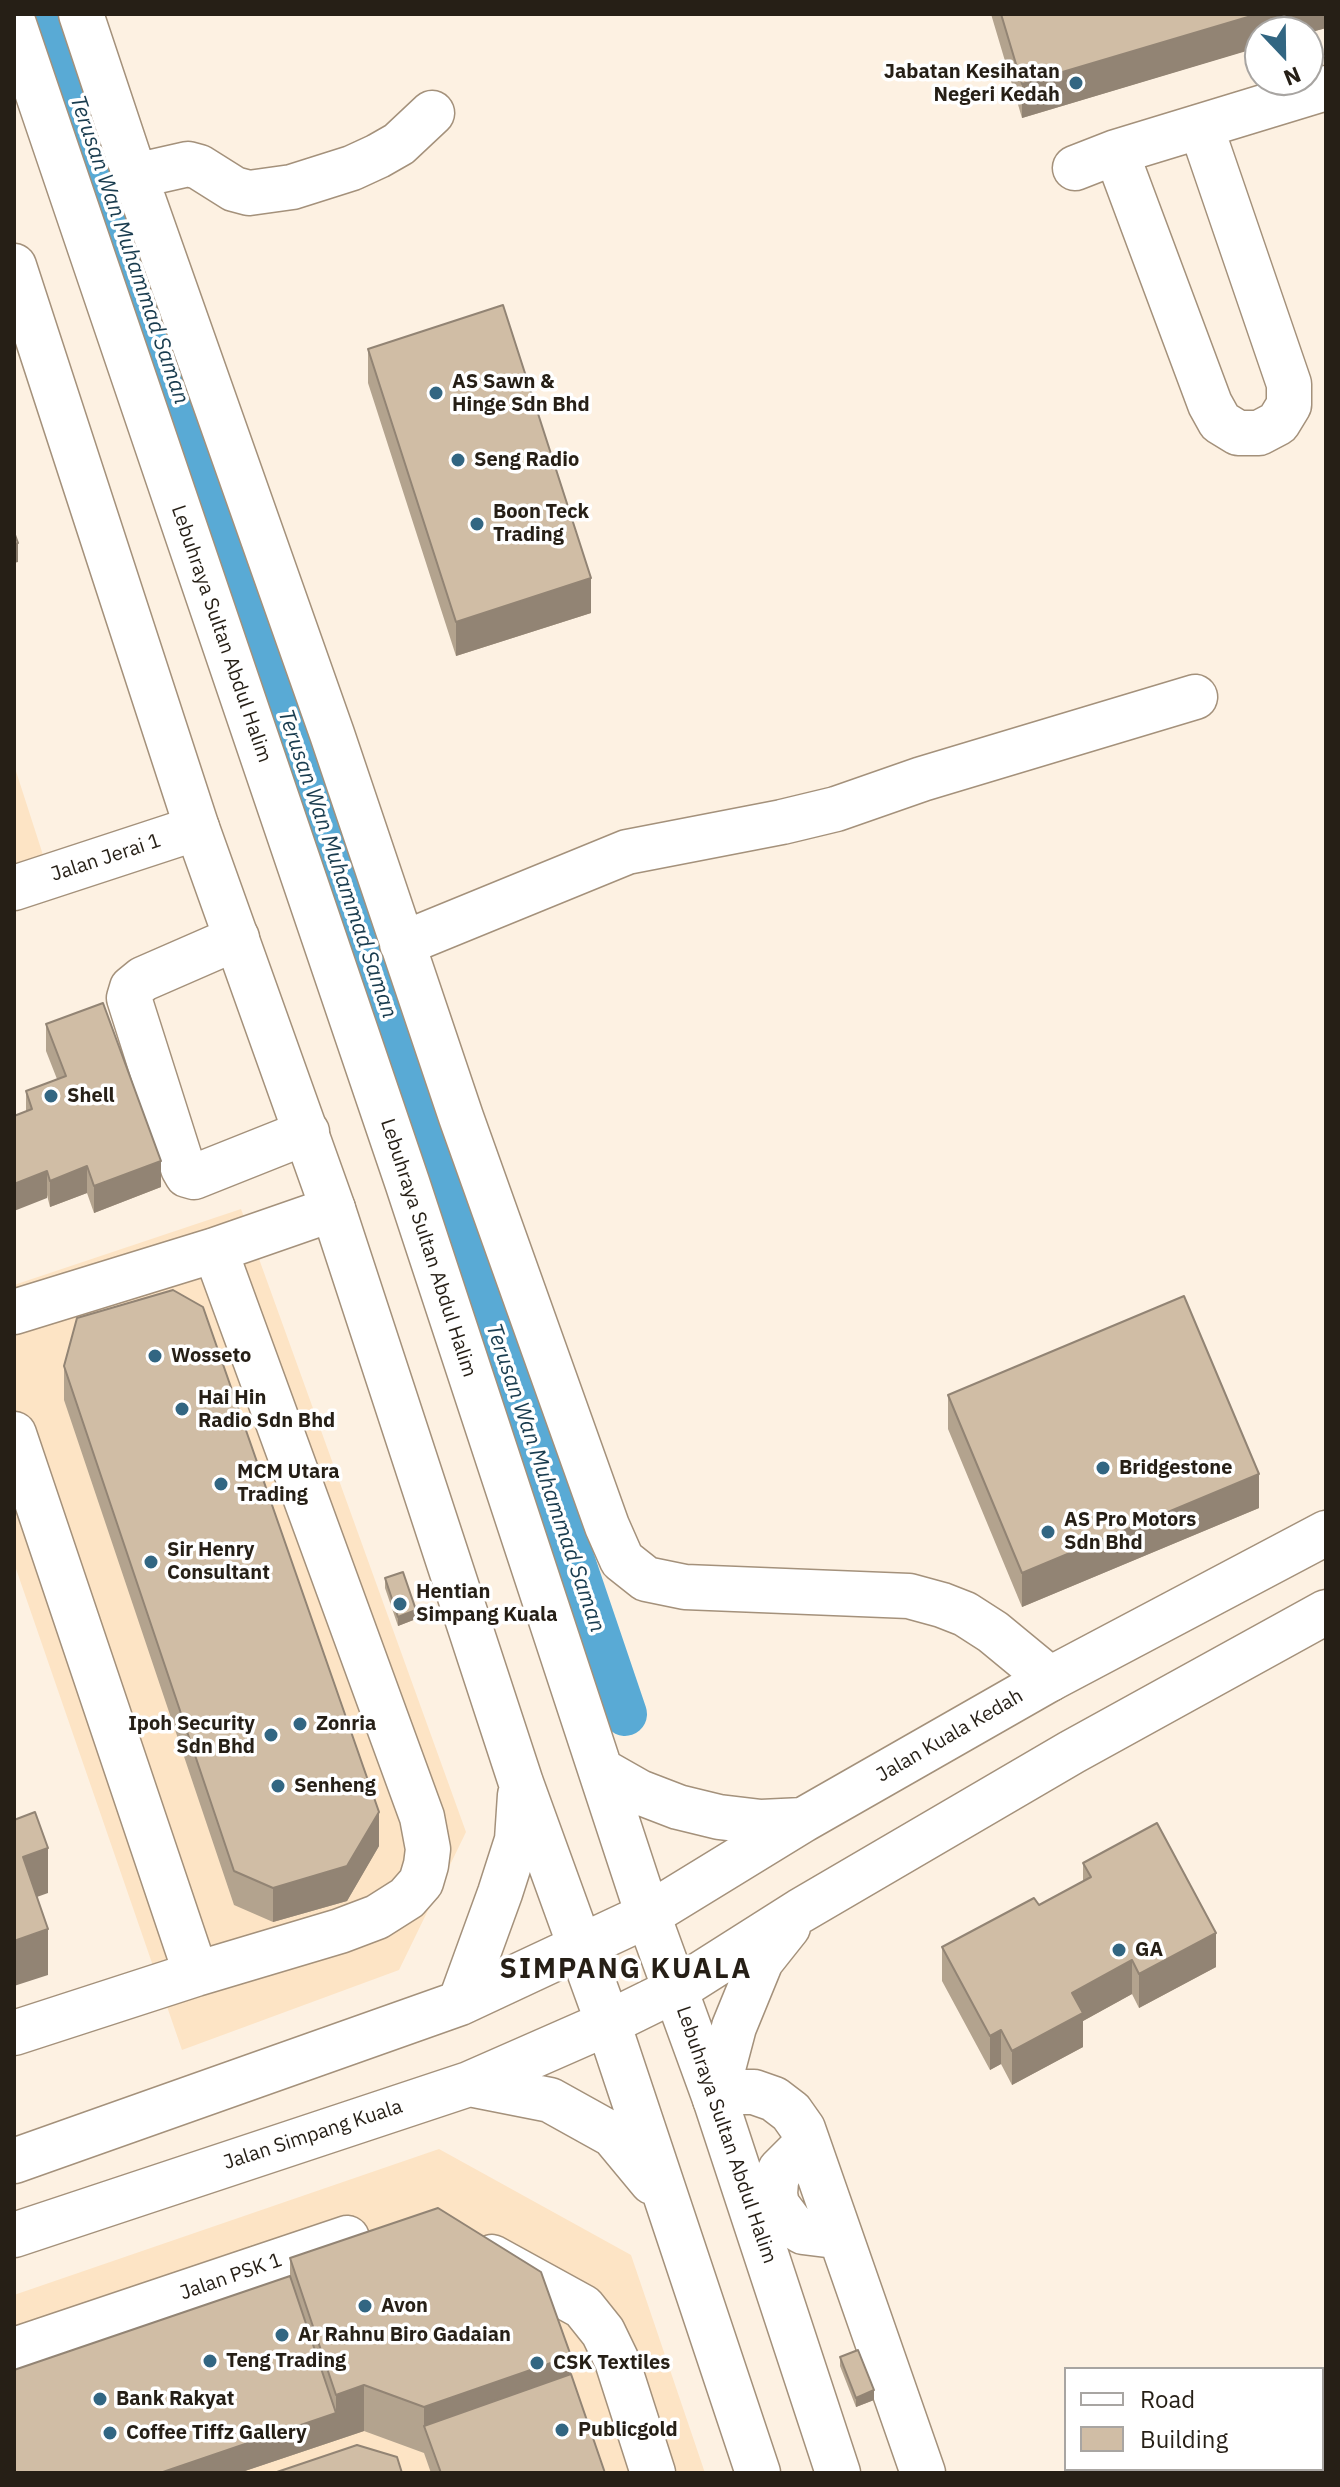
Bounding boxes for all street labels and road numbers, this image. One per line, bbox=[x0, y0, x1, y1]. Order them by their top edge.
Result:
street label: Lebuhraya Sultan Abdul Halim bbox=[166, 502, 276, 766]
street label: Jalan Jerai 1 bbox=[48, 829, 164, 887]
street label: Lebuhraya Sultan Abdul Halim bbox=[375, 1116, 481, 1380]
street label: Jalan Kuala Kedah bbox=[872, 1684, 1028, 1788]
street label: Lebuhraya Sultan Abdul Halim bbox=[671, 2003, 781, 2267]
street label: Jalan Simpang Kuala bbox=[221, 2095, 405, 2175]
street label: Jalan PSK 1 bbox=[177, 2248, 285, 2306]

